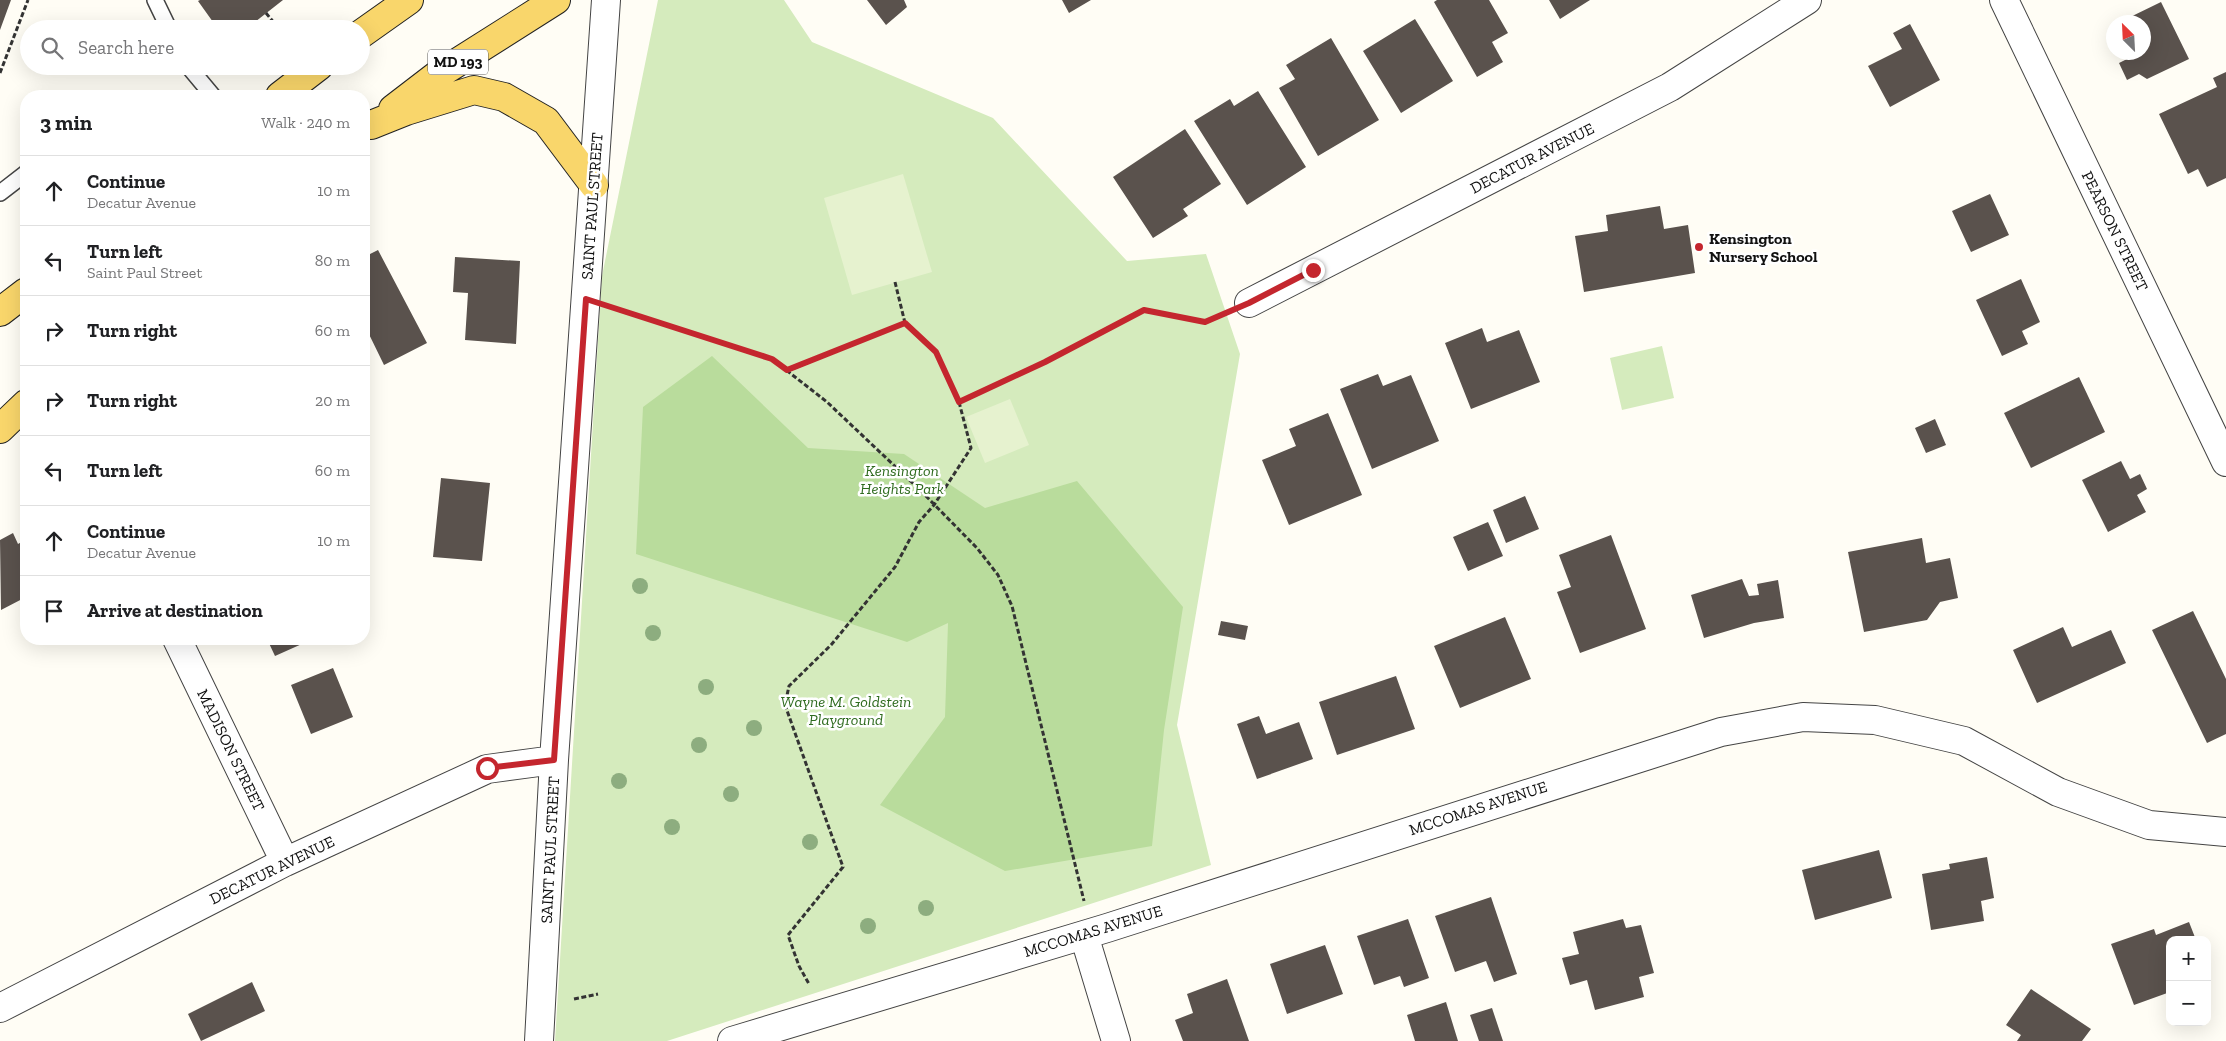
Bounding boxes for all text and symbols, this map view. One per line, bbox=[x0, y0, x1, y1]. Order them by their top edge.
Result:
north arrow bbox=[2106, 15, 2151, 60]
search box bbox=[20, 20, 370, 75]
icon: search bbox=[38, 34, 66, 62]
text: Search here bbox=[78, 36, 174, 59]
road number: MD 193 bbox=[428, 50, 488, 74]
text: 3 min bbox=[40, 110, 92, 135]
text: Walk · 240 m bbox=[261, 113, 350, 132]
street label: DECATUR AVENUE bbox=[1467, 119, 1597, 197]
street label: SAINT PAUL STREET bbox=[577, 132, 607, 280]
street label: PEARSON STREET bbox=[2078, 168, 2152, 294]
text: Continue bbox=[87, 170, 165, 193]
icon: ahead bbox=[40, 177, 68, 205]
text: 10 m bbox=[317, 181, 350, 200]
text: Decatur Avenue bbox=[87, 193, 196, 212]
place label: Kensington Nursery School bbox=[1709, 229, 1818, 266]
text: Turn left bbox=[87, 240, 162, 263]
marker: Kensington Nursery School bbox=[1693, 241, 1705, 253]
icon: left bbox=[40, 247, 68, 275]
text: 80 m bbox=[315, 251, 350, 270]
route end bbox=[1302, 259, 1325, 282]
text: Saint Paul Street bbox=[87, 263, 202, 282]
icon: right bbox=[40, 317, 68, 345]
text: Turn right bbox=[87, 319, 177, 342]
text: 60 m bbox=[315, 321, 350, 340]
icon: right bbox=[40, 387, 68, 415]
text: Turn right bbox=[87, 389, 177, 412]
text: 20 m bbox=[315, 391, 350, 410]
icon: left bbox=[40, 457, 68, 485]
text: Turn left bbox=[87, 459, 162, 482]
text: 60 m bbox=[315, 461, 350, 480]
park label: Kensington Heights Park bbox=[860, 461, 944, 498]
text: Continue bbox=[87, 520, 165, 543]
icon: ahead bbox=[40, 527, 68, 555]
text: 10 m bbox=[317, 531, 350, 550]
text: Decatur Avenue bbox=[87, 543, 196, 562]
icon: arrive bbox=[40, 597, 68, 625]
text: Arrive at destination bbox=[87, 599, 263, 622]
street label: MADISON STREET bbox=[193, 686, 269, 814]
park label: Wayne M. Goldstein Playground bbox=[781, 692, 911, 729]
route start bbox=[476, 757, 499, 780]
street label: SAINT PAUL STREET bbox=[537, 776, 563, 924]
street label: MCCOMAS AVENUE bbox=[1407, 777, 1549, 839]
street label: DECATUR AVENUE bbox=[206, 832, 338, 908]
street label: MCCOMAS AVENUE bbox=[1021, 901, 1165, 961]
map controls bbox=[2166, 936, 2211, 1026]
button: + bbox=[2166, 936, 2211, 981]
button: − bbox=[2166, 981, 2211, 1026]

